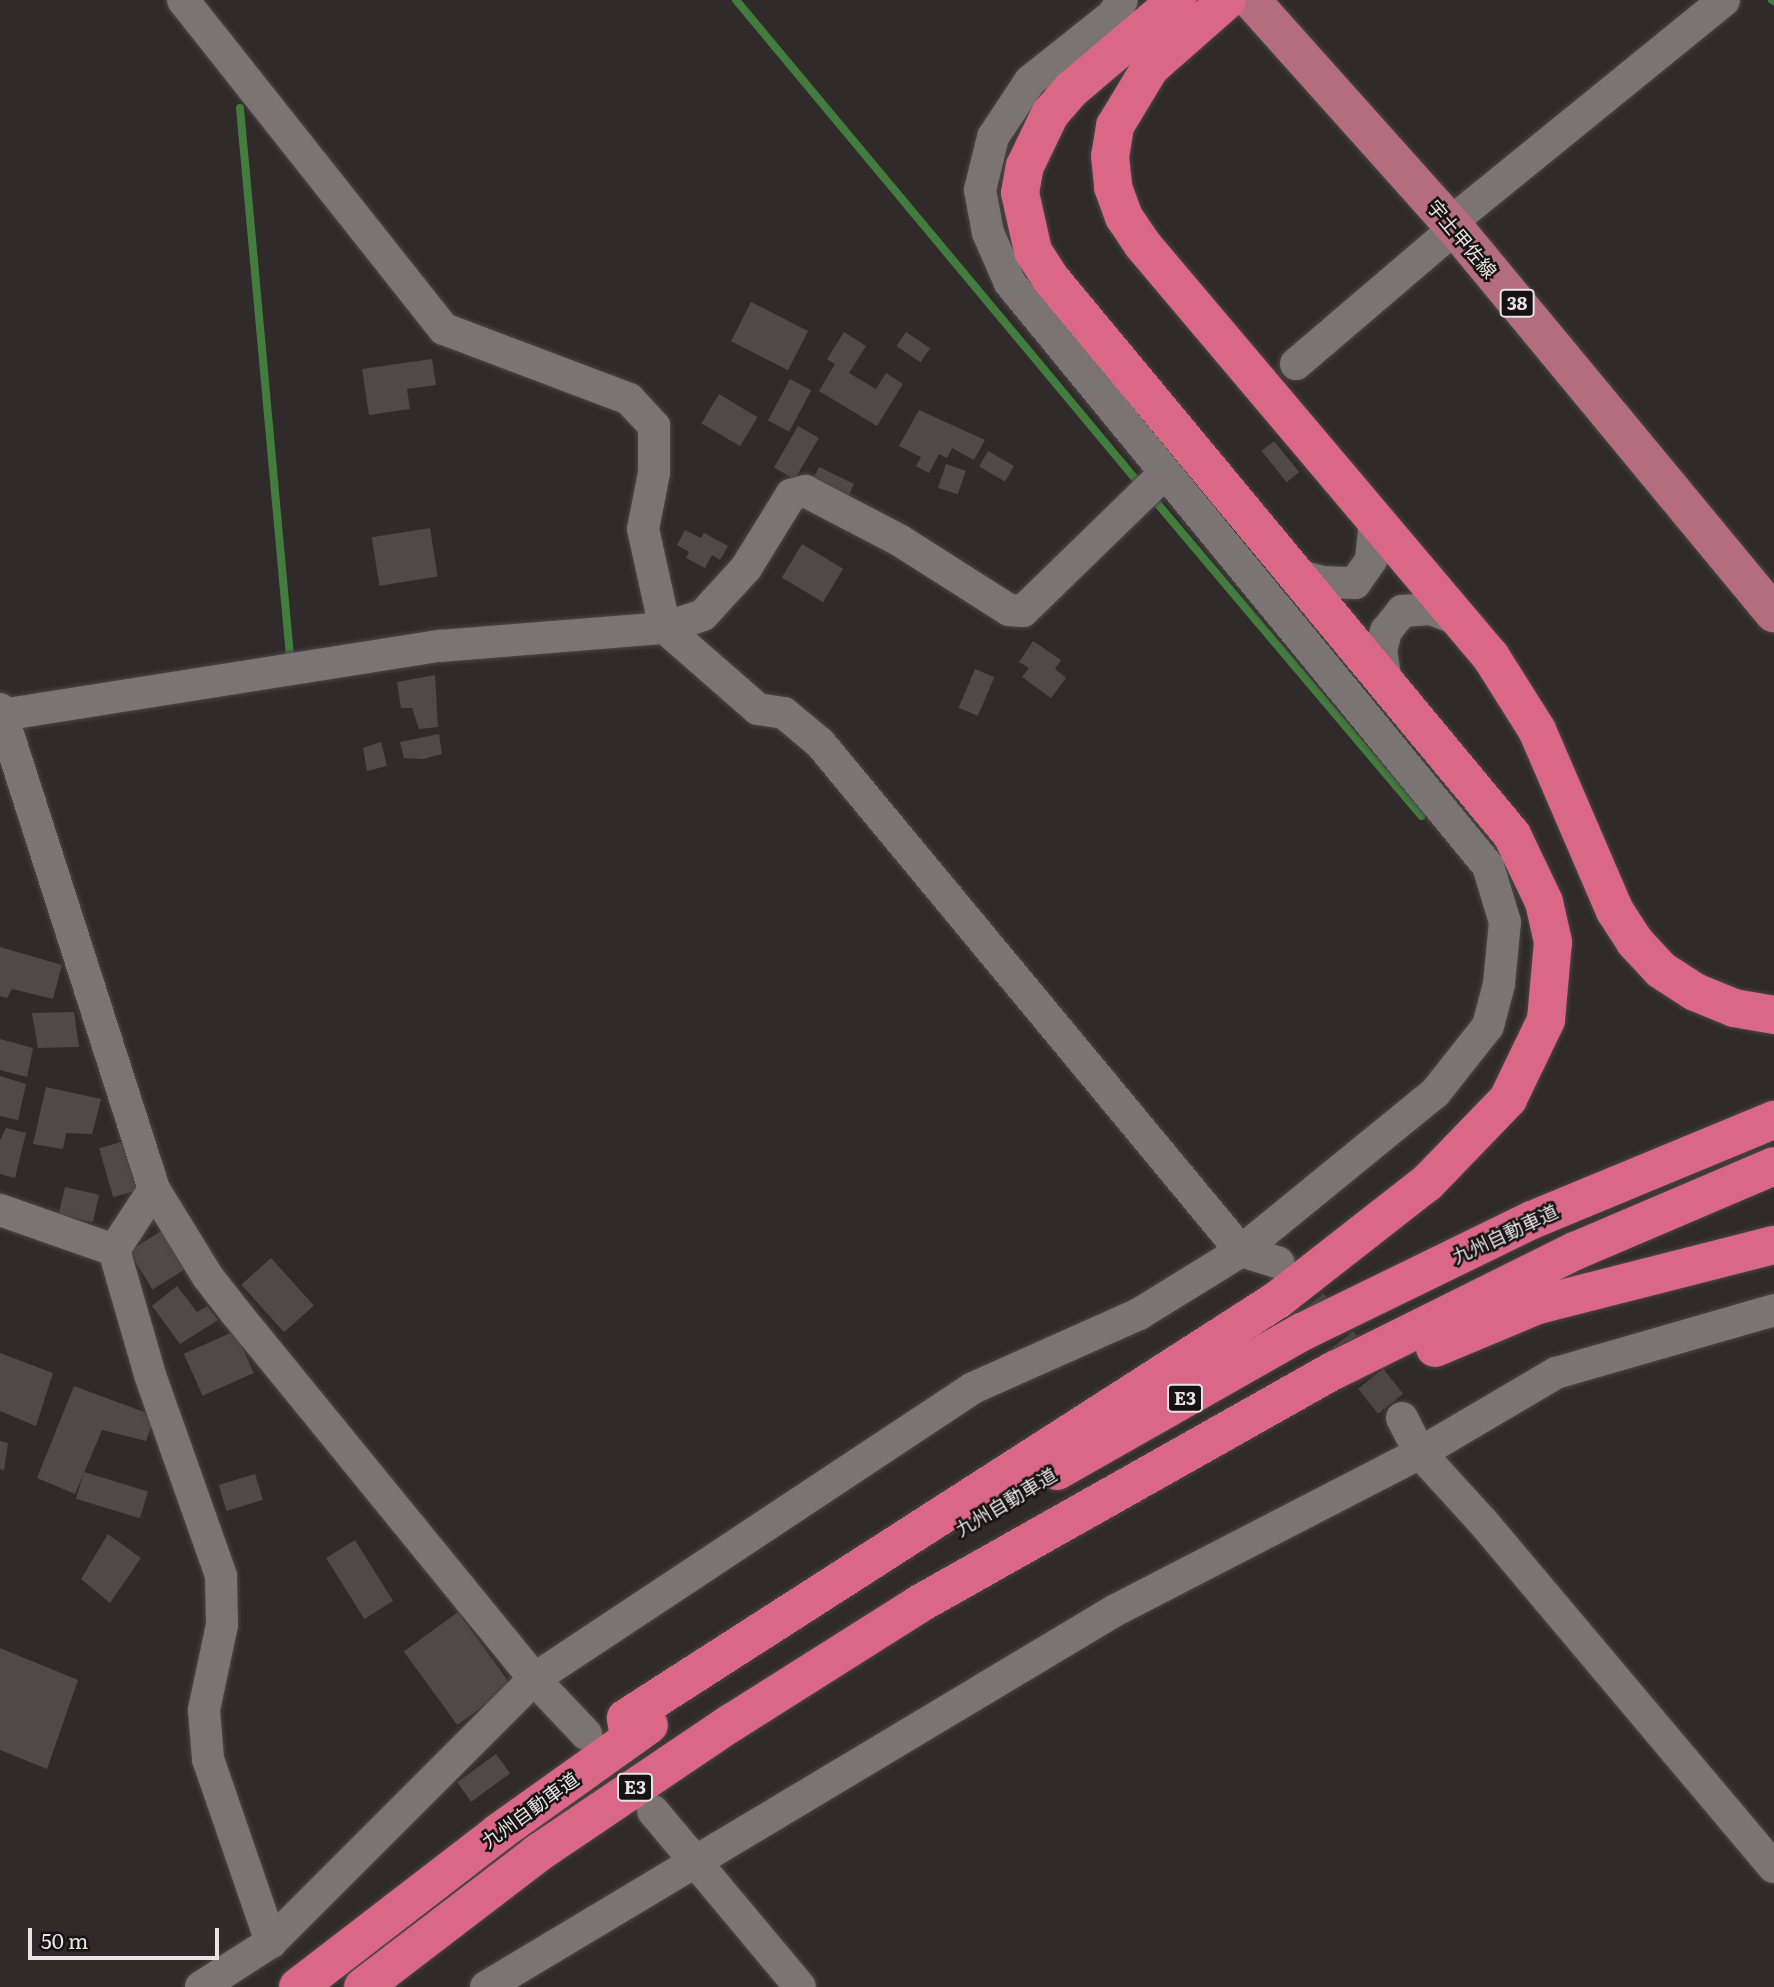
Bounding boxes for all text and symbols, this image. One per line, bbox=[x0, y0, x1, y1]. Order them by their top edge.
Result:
street label: 宇土甲佐線 bbox=[1423, 195, 1501, 283]
road number: 38 bbox=[1500, 288, 1534, 318]
street label: 九州自動車道 bbox=[1449, 1200, 1561, 1268]
road number: E3 bbox=[1166, 1384, 1204, 1413]
street label: 九州自動車道 bbox=[951, 1463, 1061, 1541]
street label: 九州自動車道 bbox=[477, 1767, 583, 1853]
road number: E3 bbox=[616, 1772, 654, 1801]
scale bar bbox=[32, 1913, 222, 1957]
text: 50 m bbox=[41, 1924, 88, 1955]

